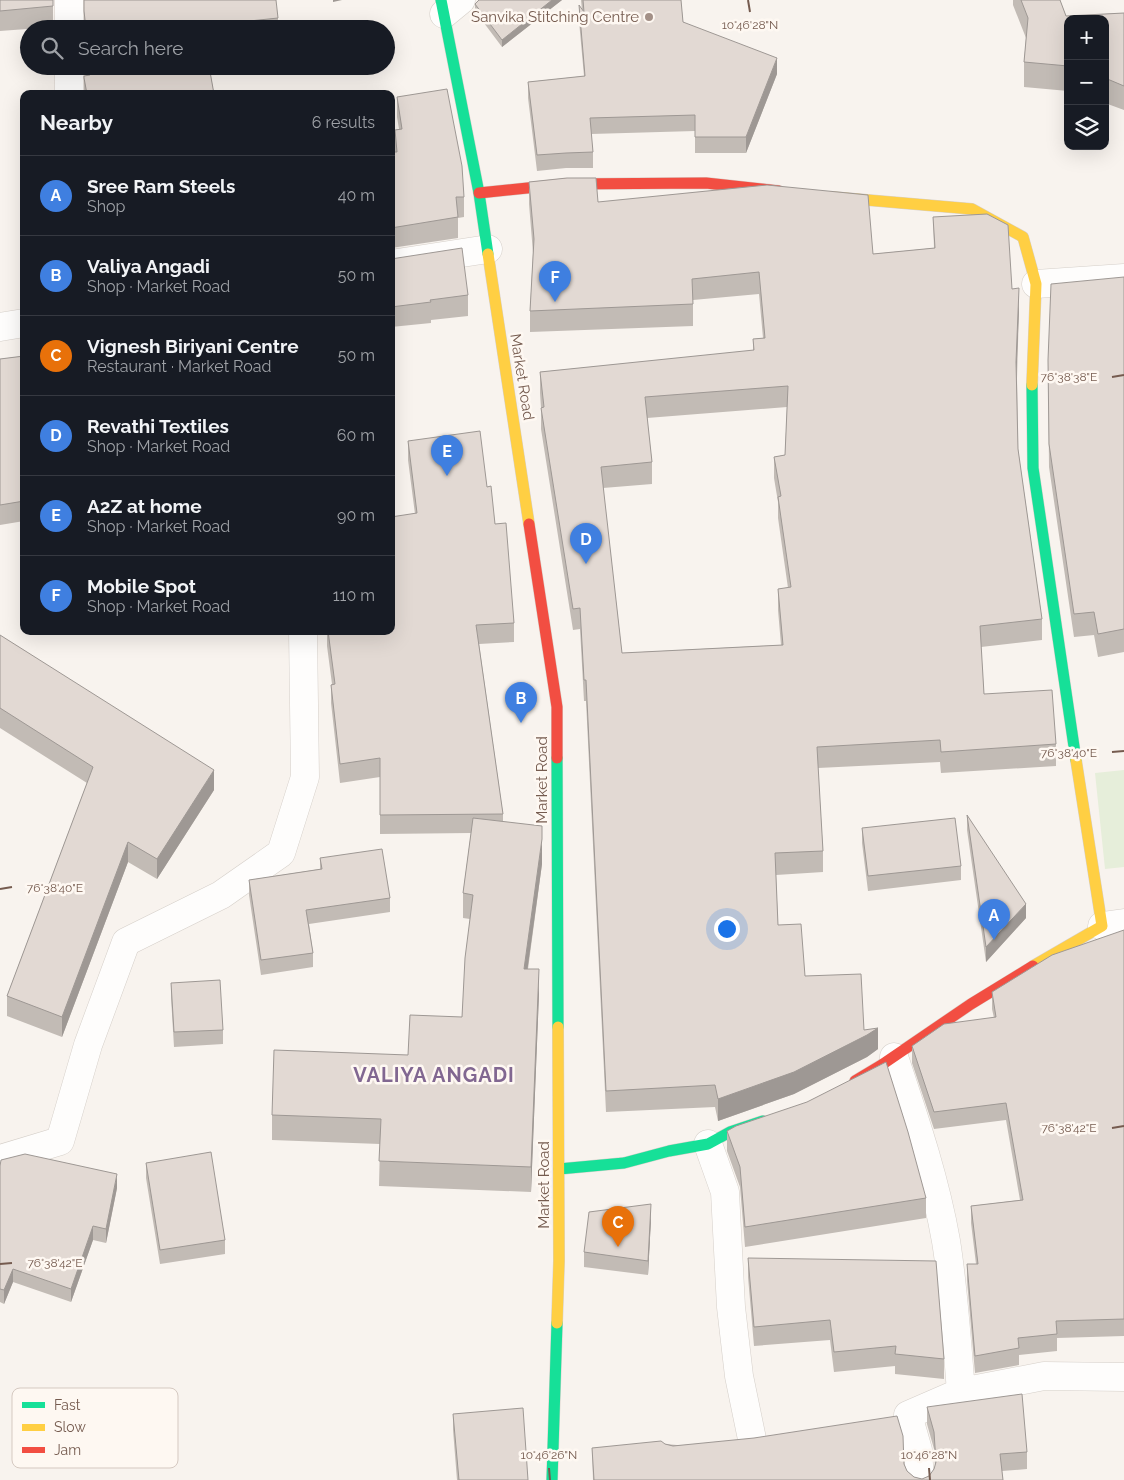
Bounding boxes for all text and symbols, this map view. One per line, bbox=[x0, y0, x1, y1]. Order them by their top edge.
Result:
place label: Sanvika Stitching Centre bbox=[471, 8, 639, 26]
marker: Sanvika Stitching Centre bbox=[643, 11, 655, 23]
map controls bbox=[1064, 15, 1109, 150]
button: + bbox=[1064, 15, 1109, 60]
text: 10°46'28"N bbox=[722, 18, 778, 32]
search box bbox=[20, 20, 395, 75]
icon: search bbox=[38, 34, 66, 62]
text: Search here bbox=[78, 37, 184, 59]
button: − bbox=[1064, 60, 1109, 105]
button: layers bbox=[1064, 105, 1109, 150]
text: Nearby bbox=[40, 110, 113, 135]
text: 6 results bbox=[312, 113, 375, 132]
text: Sree Ram Steels bbox=[87, 175, 236, 197]
text: A bbox=[51, 186, 61, 205]
text: 40 m bbox=[338, 186, 375, 205]
text: Shop bbox=[87, 197, 125, 216]
text: Valiya Angadi bbox=[87, 255, 210, 277]
pin: F bbox=[539, 261, 571, 302]
text: B bbox=[51, 266, 61, 285]
text: 50 m bbox=[338, 266, 375, 285]
text: Shop · Market Road bbox=[87, 277, 230, 296]
street label: Market Road bbox=[506, 332, 538, 422]
text: Vignesh Biriyani Centre bbox=[87, 335, 299, 357]
text: C bbox=[51, 346, 61, 365]
text: 50 m bbox=[338, 346, 375, 365]
text: Restaurant · Market Road bbox=[87, 357, 271, 376]
text: 76°38'38"E bbox=[1041, 370, 1097, 384]
text: Revathi Textiles bbox=[87, 415, 229, 437]
text: D bbox=[50, 426, 62, 445]
text: 60 m bbox=[337, 426, 375, 445]
pin: E bbox=[431, 435, 463, 476]
text: Shop · Market Road bbox=[87, 437, 230, 456]
text: A2Z at home bbox=[87, 495, 202, 517]
text: E bbox=[51, 506, 61, 525]
text: 90 m bbox=[337, 506, 375, 525]
text: Shop · Market Road bbox=[87, 517, 230, 536]
pin: D bbox=[570, 523, 602, 564]
text: Mobile Spot bbox=[87, 575, 196, 597]
text: F bbox=[51, 586, 61, 605]
text: 110 m bbox=[333, 586, 375, 605]
text: Shop · Market Road bbox=[87, 597, 230, 616]
pin: B bbox=[505, 682, 537, 723]
street label: Market Road bbox=[533, 736, 551, 824]
text: 76°38'40"E bbox=[1041, 746, 1097, 760]
text: 76°38'40"E bbox=[27, 881, 83, 895]
pin: A bbox=[978, 899, 1010, 940]
your location bbox=[714, 916, 740, 942]
district label: VALIYA ANGADI bbox=[353, 1063, 515, 1087]
text: 76°38'42"E bbox=[1041, 1121, 1097, 1135]
street label: Market Road bbox=[535, 1141, 553, 1229]
pin: C bbox=[602, 1206, 634, 1247]
text: 76°38'42"E bbox=[27, 1256, 83, 1270]
legend bbox=[12, 1388, 178, 1468]
text: Fast bbox=[54, 1397, 81, 1413]
text: Slow bbox=[54, 1419, 86, 1435]
text: Jam bbox=[54, 1442, 81, 1458]
text: 10°46'26"N bbox=[521, 1448, 577, 1462]
text: 10°46'28"N bbox=[901, 1448, 957, 1462]

